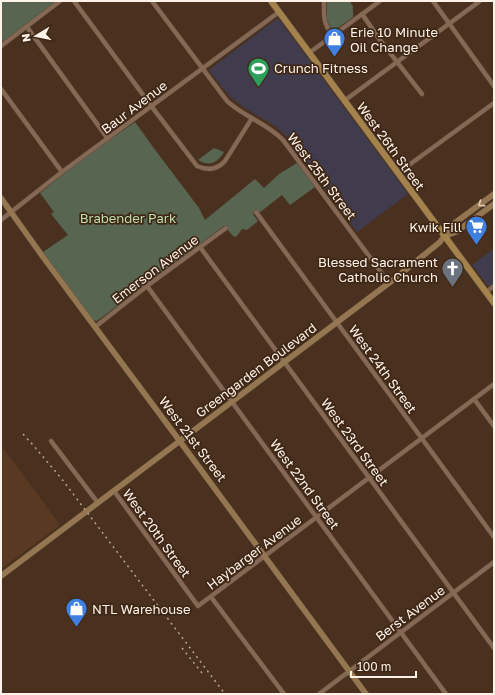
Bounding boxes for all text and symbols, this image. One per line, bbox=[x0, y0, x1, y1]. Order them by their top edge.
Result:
north arrow bbox=[16, 16, 56, 56]
place label: Erie 10 Minute Oil Change bbox=[350, 24, 438, 55]
shop icon: Erie 10 Minute Oil Change bbox=[321, 26, 347, 59]
text: N bbox=[19, 33, 33, 43]
sports icon: Crunch Fitness bbox=[246, 55, 272, 88]
place label: Crunch Fitness bbox=[274, 60, 368, 76]
street label: Baur Avenue bbox=[98, 77, 170, 137]
street label: West 26th Street bbox=[354, 99, 428, 193]
street label: West 25th Street bbox=[284, 129, 360, 223]
one-way arrow bbox=[478, 199, 485, 206]
park label: Brabender Park bbox=[80, 210, 177, 226]
supermarket icon: Kwik Fill bbox=[464, 214, 490, 247]
place label: Kwik Fill bbox=[409, 219, 462, 235]
street label: Emerson Avenue bbox=[109, 231, 201, 307]
place label: Blessed Sacrament Catholic Church bbox=[318, 254, 438, 285]
church icon: Blessed Sacrament Catholic Church bbox=[440, 256, 466, 289]
street label: Greengarden Boulevard bbox=[192, 319, 320, 421]
street label: West 24th Street bbox=[346, 322, 420, 416]
street label: West 21st Street bbox=[156, 393, 230, 485]
street label: West 23rd Street bbox=[318, 395, 392, 489]
street label: West 22nd Street bbox=[267, 436, 343, 532]
street label: West 20th Street bbox=[120, 486, 194, 580]
street label: Haybarger Avenue bbox=[204, 511, 304, 593]
street label: Berst Avenue bbox=[372, 582, 448, 644]
shop icon: NTL Warehouse bbox=[63, 596, 89, 629]
place label: NTL Warehouse bbox=[92, 601, 190, 617]
scale bar bbox=[351, 653, 416, 679]
text: 100 m bbox=[357, 659, 391, 674]

